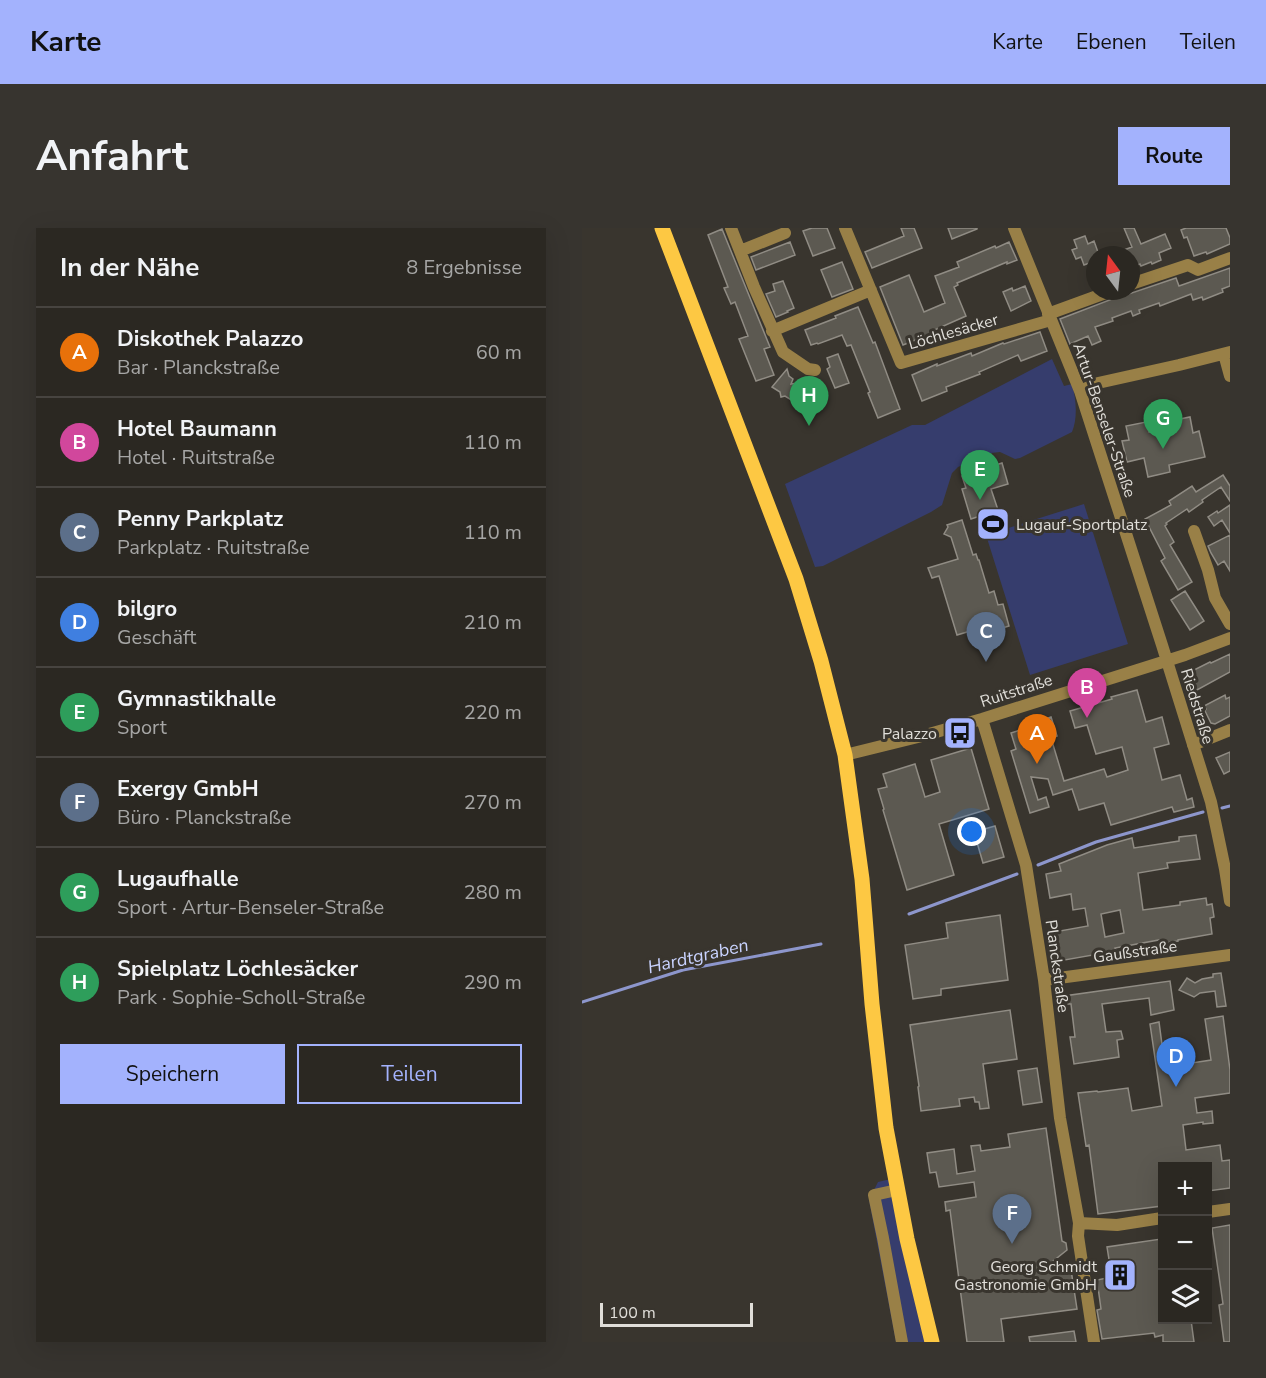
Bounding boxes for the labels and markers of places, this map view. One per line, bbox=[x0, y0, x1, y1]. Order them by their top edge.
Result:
pin: H bbox=[790, 376, 828, 426]
pin: G bbox=[1144, 400, 1182, 449]
pin: E bbox=[960, 450, 1000, 500]
sports icon: Lugauf-Sportplatz bbox=[975, 506, 1011, 542]
place label: Lugauf-Sportplatz bbox=[1016, 514, 1147, 536]
pin: C bbox=[966, 612, 1006, 662]
pin: B bbox=[1068, 668, 1106, 718]
pin: A bbox=[1018, 714, 1056, 764]
bus stop icon: Palazzo bbox=[942, 715, 978, 751]
place label: Palazzo bbox=[882, 723, 937, 745]
pin: D bbox=[1156, 1038, 1196, 1087]
pin: F bbox=[992, 1194, 1032, 1244]
place label: Georg Schmidt Gastronomie GmbH bbox=[954, 1256, 1097, 1296]
building icon: Georg Schmidt Gastronomie GmbH bbox=[1102, 1257, 1138, 1293]

